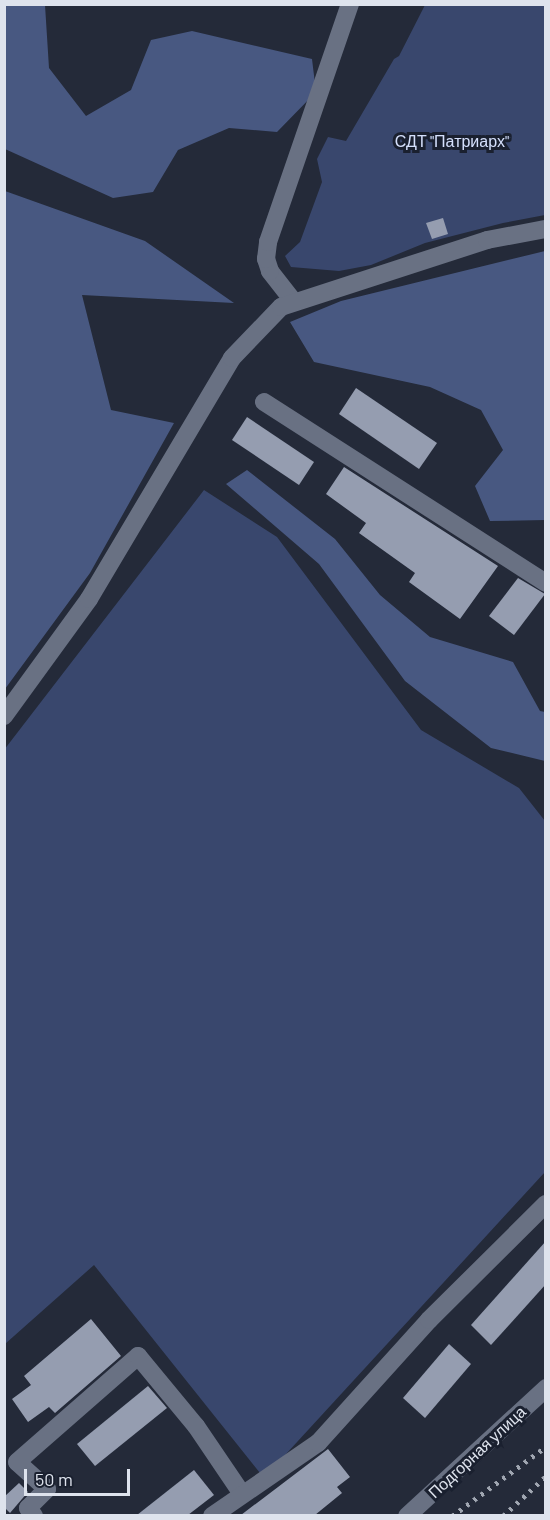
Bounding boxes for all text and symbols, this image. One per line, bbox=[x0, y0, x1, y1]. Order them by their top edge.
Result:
park label: СДТ "Патриарх" bbox=[395, 131, 509, 151]
street label: Подгорная улица bbox=[424, 1402, 530, 1502]
scale bar bbox=[27, 1457, 134, 1495]
text: 50 m bbox=[35, 1468, 73, 1490]

